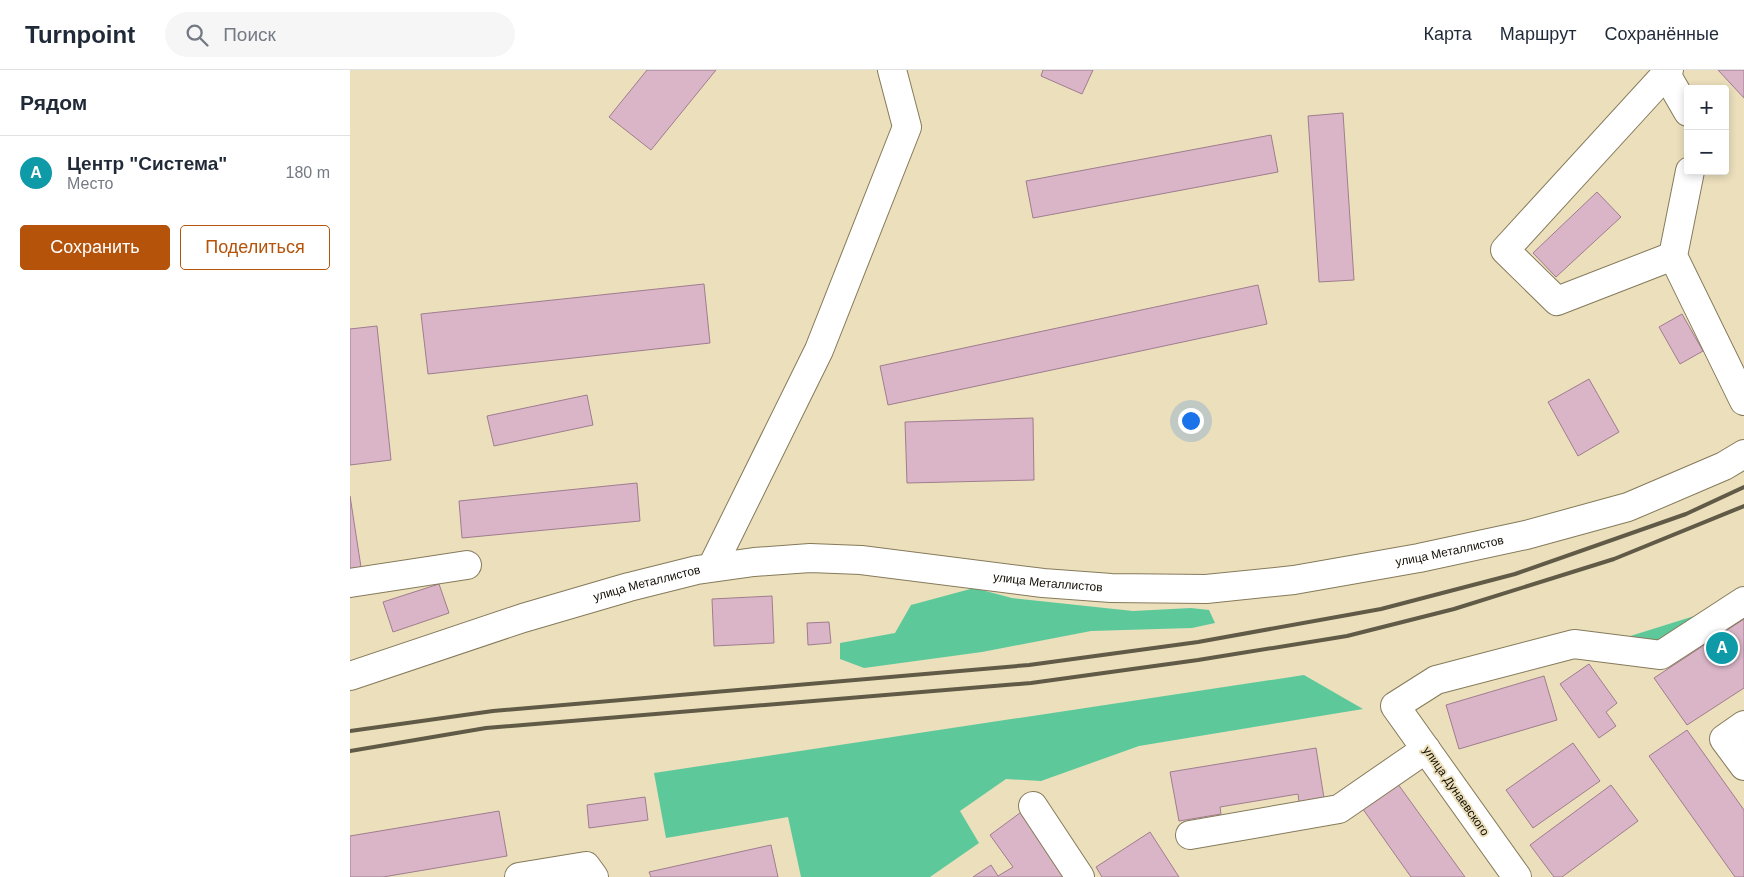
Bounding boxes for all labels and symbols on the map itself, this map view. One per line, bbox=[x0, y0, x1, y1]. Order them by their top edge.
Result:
your location bbox=[1178, 408, 1204, 434]
street label: улица Металлистов bbox=[1394, 533, 1505, 569]
street label: улица Металлистов bbox=[592, 562, 702, 604]
street label: улица Металлистов bbox=[992, 570, 1103, 594]
pin: A bbox=[1706, 629, 1738, 667]
street label: улица Дунаевского bbox=[1420, 744, 1492, 839]

